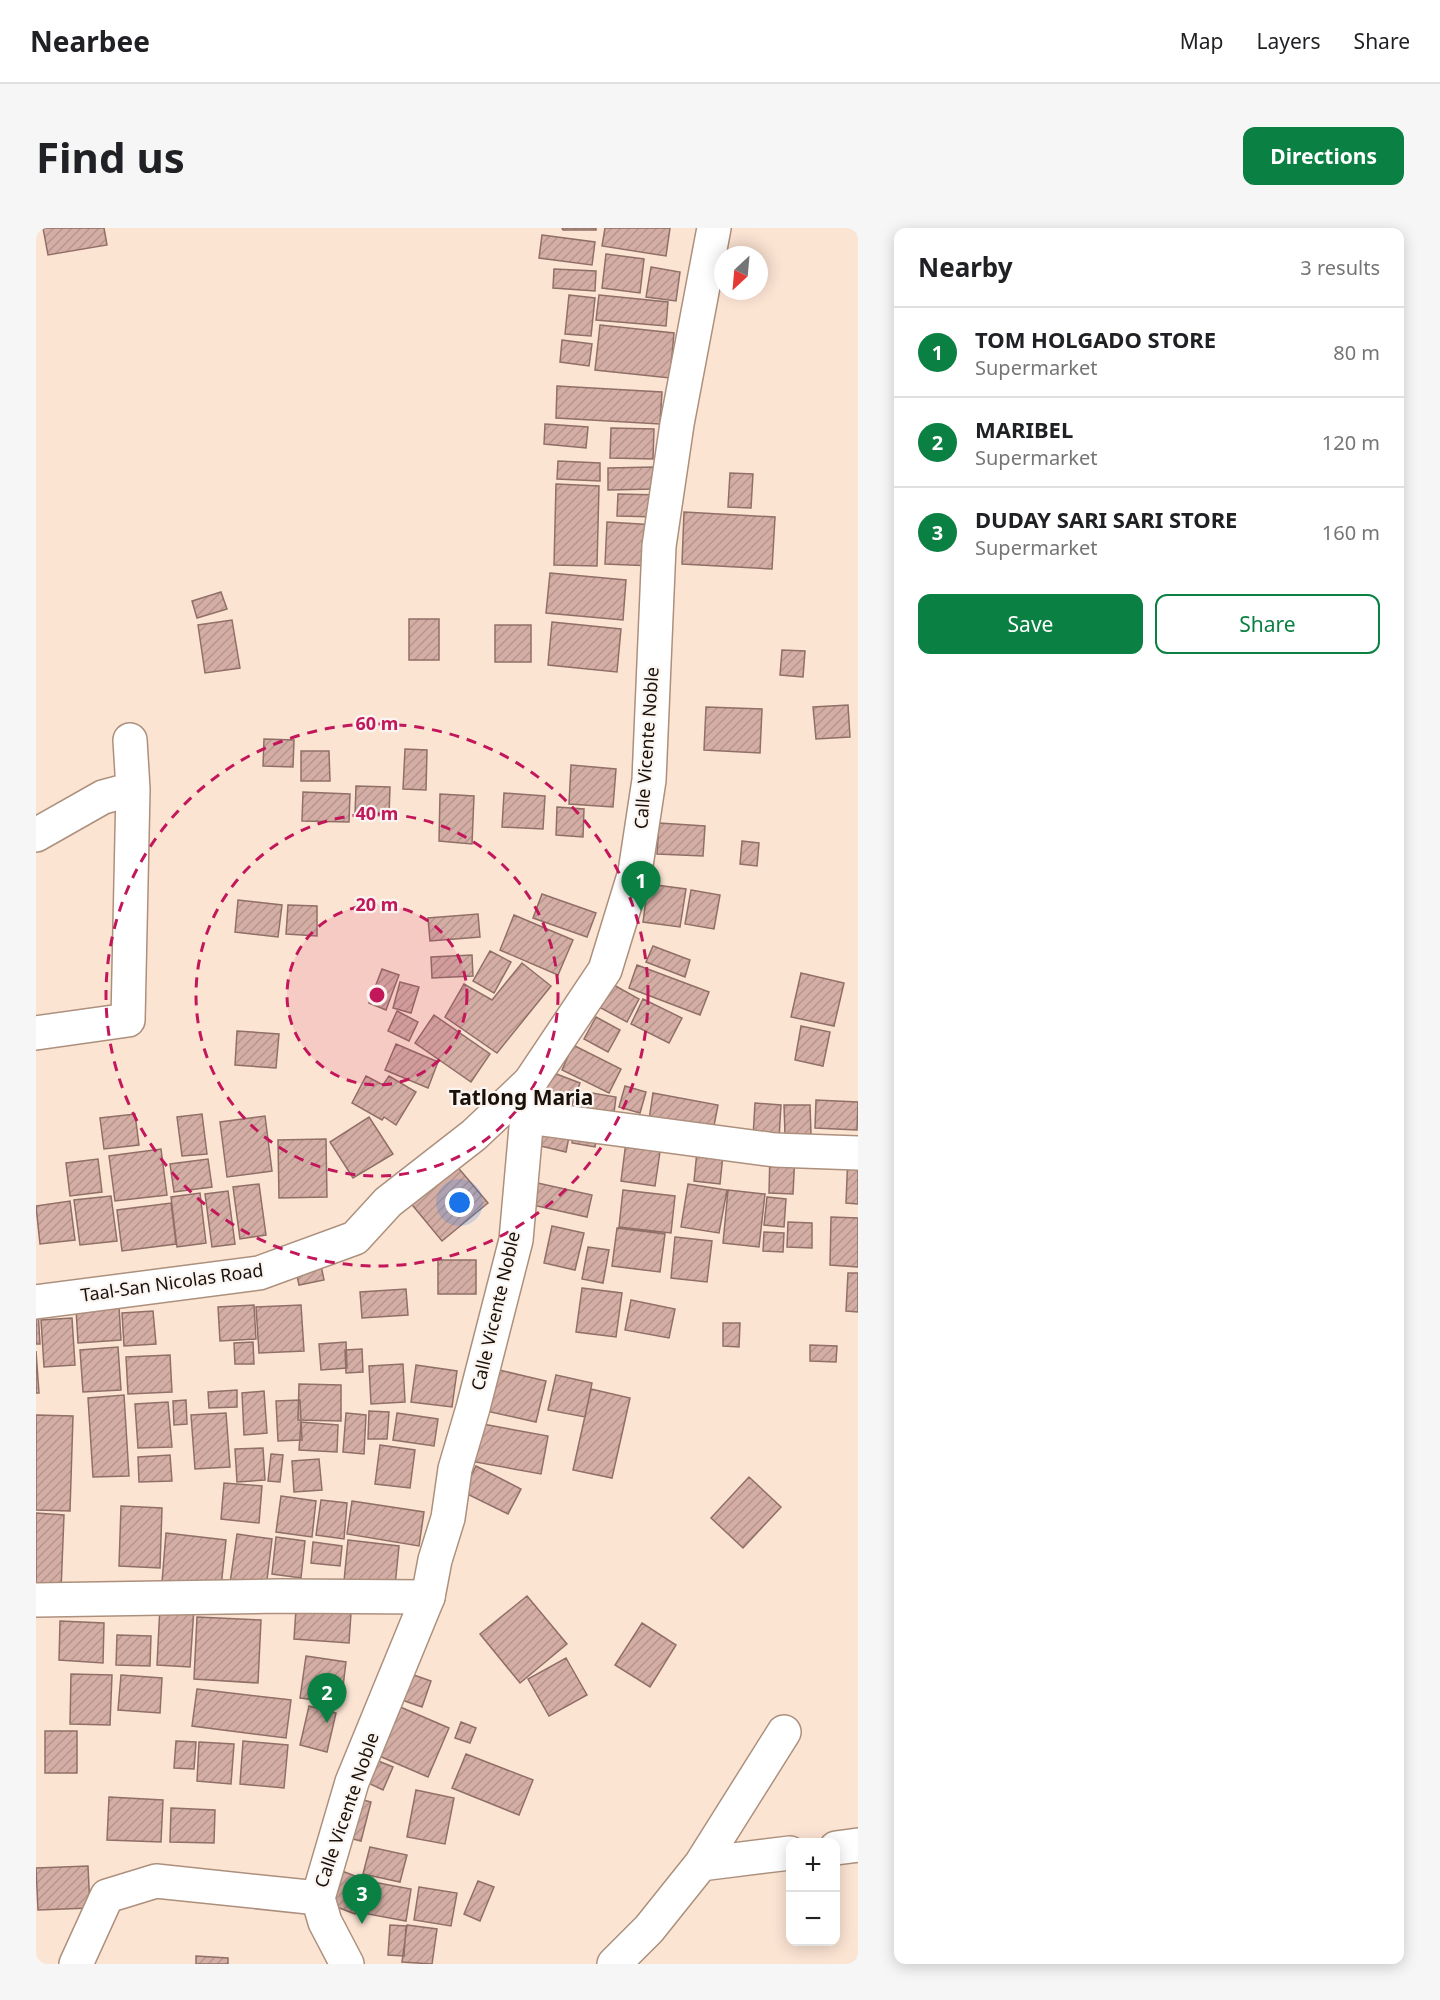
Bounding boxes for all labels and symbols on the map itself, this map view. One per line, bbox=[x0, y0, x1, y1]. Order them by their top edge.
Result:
north arrow bbox=[714, 246, 768, 300]
street label: Calle Vicente Noble bbox=[628, 666, 664, 830]
text: 60 m bbox=[356, 711, 398, 735]
text: 40 m bbox=[356, 801, 398, 825]
pin: 1 bbox=[622, 862, 660, 911]
text: 20 m bbox=[356, 892, 398, 916]
centre of rings bbox=[367, 985, 387, 1005]
district label: Tatlong Maria bbox=[449, 1083, 593, 1111]
your location bbox=[445, 1188, 474, 1217]
street label: Calle Vicente Noble bbox=[465, 1229, 525, 1393]
street label: Taal-San Nicolas Road bbox=[79, 1257, 265, 1307]
pin: 2 bbox=[308, 1674, 346, 1723]
street label: Calle Vicente Noble bbox=[308, 1729, 384, 1891]
pin: 3 bbox=[342, 1874, 382, 1924]

